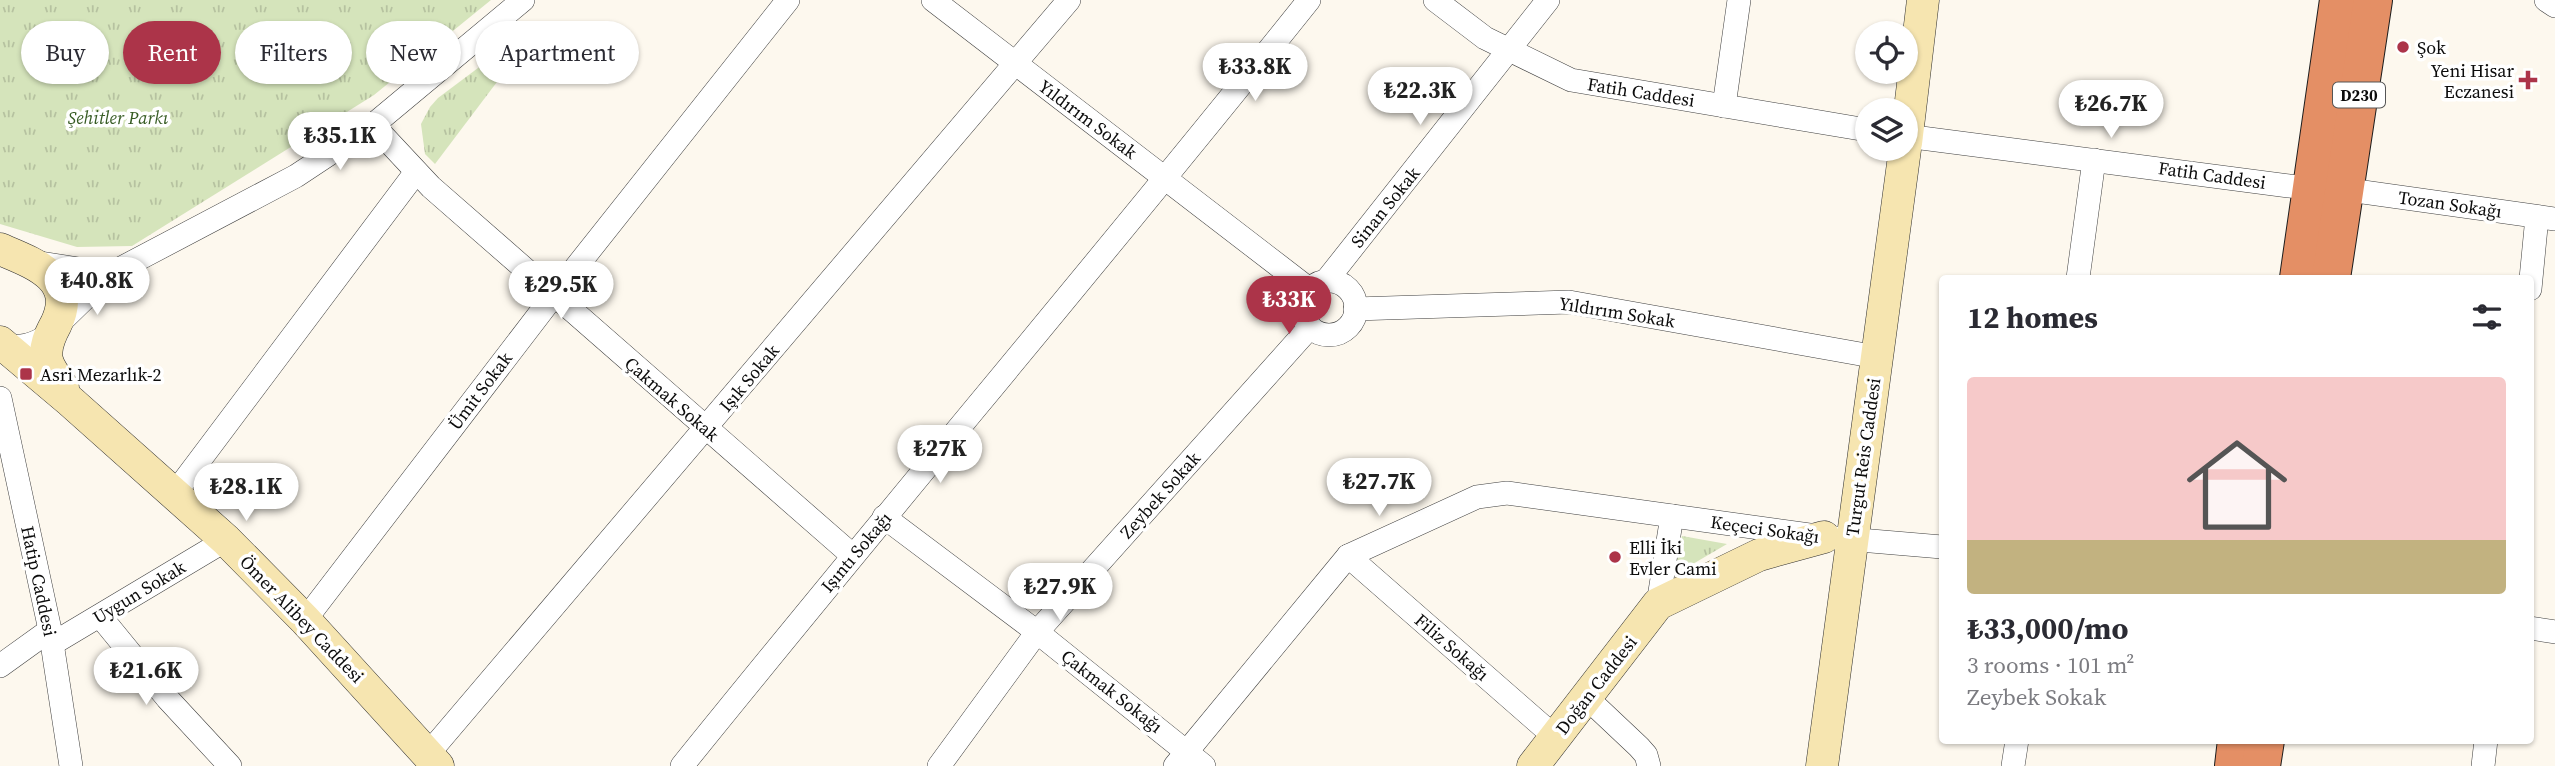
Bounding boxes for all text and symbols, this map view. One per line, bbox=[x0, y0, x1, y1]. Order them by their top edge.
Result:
chip: Buy bbox=[21, 21, 109, 84]
chip: Rent bbox=[123, 21, 221, 84]
chip: Filters bbox=[235, 21, 352, 84]
chip: New bbox=[366, 21, 461, 84]
chip: Apartment bbox=[475, 21, 639, 84]
map controls bbox=[1855, 21, 1918, 161]
button: locate bbox=[1855, 21, 1918, 84]
place label: Şok bbox=[2417, 35, 2446, 60]
marker: Şok bbox=[2395, 39, 2411, 55]
pin: ₺33.8K bbox=[1198, 43, 1312, 103]
text: ₺33.8K bbox=[1219, 50, 1291, 82]
place label: Yeni Hisar Eczanesi bbox=[2431, 58, 2514, 104]
pin: ₺22.3K bbox=[1363, 68, 1477, 127]
street label: Fatih Caddesi bbox=[1586, 71, 1696, 113]
marker: Yeni Hisar Eczanesi bbox=[2520, 72, 2536, 88]
street label: Yıldırım Sokak bbox=[1034, 74, 1143, 164]
text: ₺22.3K bbox=[1384, 74, 1456, 106]
pin: ₺26.7K bbox=[2054, 80, 2168, 140]
road number: D230 bbox=[2333, 82, 2385, 108]
text: ₺26.7K bbox=[2075, 87, 2147, 119]
button: layers bbox=[1855, 98, 1918, 161]
park label: Şehitler Parkı bbox=[68, 105, 169, 130]
pin: ₺35.1K bbox=[283, 113, 397, 172]
text: ₺35.1K bbox=[304, 119, 376, 151]
street label: Fatih Caddesi bbox=[2157, 155, 2267, 195]
street label: Sinan Sokak bbox=[1345, 161, 1425, 253]
street label: Tozan Sokağı bbox=[2397, 184, 2503, 224]
pin: ₺40.8K bbox=[40, 258, 154, 317]
pin: ₺29.5K bbox=[504, 262, 618, 321]
text: ₺40.8K bbox=[61, 264, 133, 296]
text: ₺29.5K bbox=[525, 268, 597, 300]
pin: ₺33K bbox=[1248, 276, 1330, 336]
text: ₺33K bbox=[1262, 283, 1316, 315]
street label: Yıldırım Sokak bbox=[1557, 290, 1677, 334]
text: 12 homes bbox=[1967, 297, 2098, 338]
icon: filters bbox=[2468, 298, 2506, 336]
street label: Işık Sokak bbox=[713, 339, 785, 417]
street label: Ümit Sokak bbox=[442, 347, 518, 435]
street label: Çakmak Sokak bbox=[619, 351, 725, 447]
place label: Asri Mezarlık-2 bbox=[40, 362, 162, 387]
marker: Asri Mezarlık-2 bbox=[18, 366, 34, 382]
street label: Turgut Reis Caddesi bbox=[1840, 376, 1886, 538]
icon: home bbox=[2174, 422, 2300, 548]
pin: ₺27K bbox=[899, 426, 981, 485]
text: ₺27K bbox=[913, 432, 967, 464]
street label: Zeybek Sokak bbox=[1114, 446, 1206, 544]
pin: ₺27.7K bbox=[1322, 458, 1436, 518]
pin: ₺28.1K bbox=[189, 463, 303, 523]
text: ₺27.7K bbox=[1343, 465, 1415, 497]
text: ₺28.1K bbox=[210, 470, 282, 502]
street label: Işıntı Sokağı bbox=[815, 506, 897, 598]
street label: Keçeci Sokağı bbox=[1709, 509, 1821, 549]
street label: Hatip Caddesi bbox=[15, 524, 63, 638]
place label: Elli İki Evler Cami bbox=[1629, 535, 1717, 581]
marker: Elli İki Evler Cami bbox=[1607, 549, 1623, 565]
street label: Ömer Alibey Caddesi bbox=[234, 550, 370, 688]
street label: Uygun Sokak bbox=[88, 554, 190, 630]
pin: ₺27.9K bbox=[1003, 564, 1117, 623]
text: ₺27.9K bbox=[1024, 570, 1096, 602]
street label: Filiz Sokağı bbox=[1409, 608, 1495, 686]
text: ₺33,000/mo bbox=[1967, 608, 2129, 649]
street label: Doğan Caddesi bbox=[1549, 630, 1643, 740]
street label: Çakmak Sokağı bbox=[1056, 644, 1168, 738]
pin: ₺21.6K bbox=[89, 648, 203, 707]
text: 3 rooms · 101 m² bbox=[1967, 649, 2134, 681]
text: ₺21.6K bbox=[110, 654, 182, 686]
text: Zeybek Sokak bbox=[1967, 681, 2106, 713]

